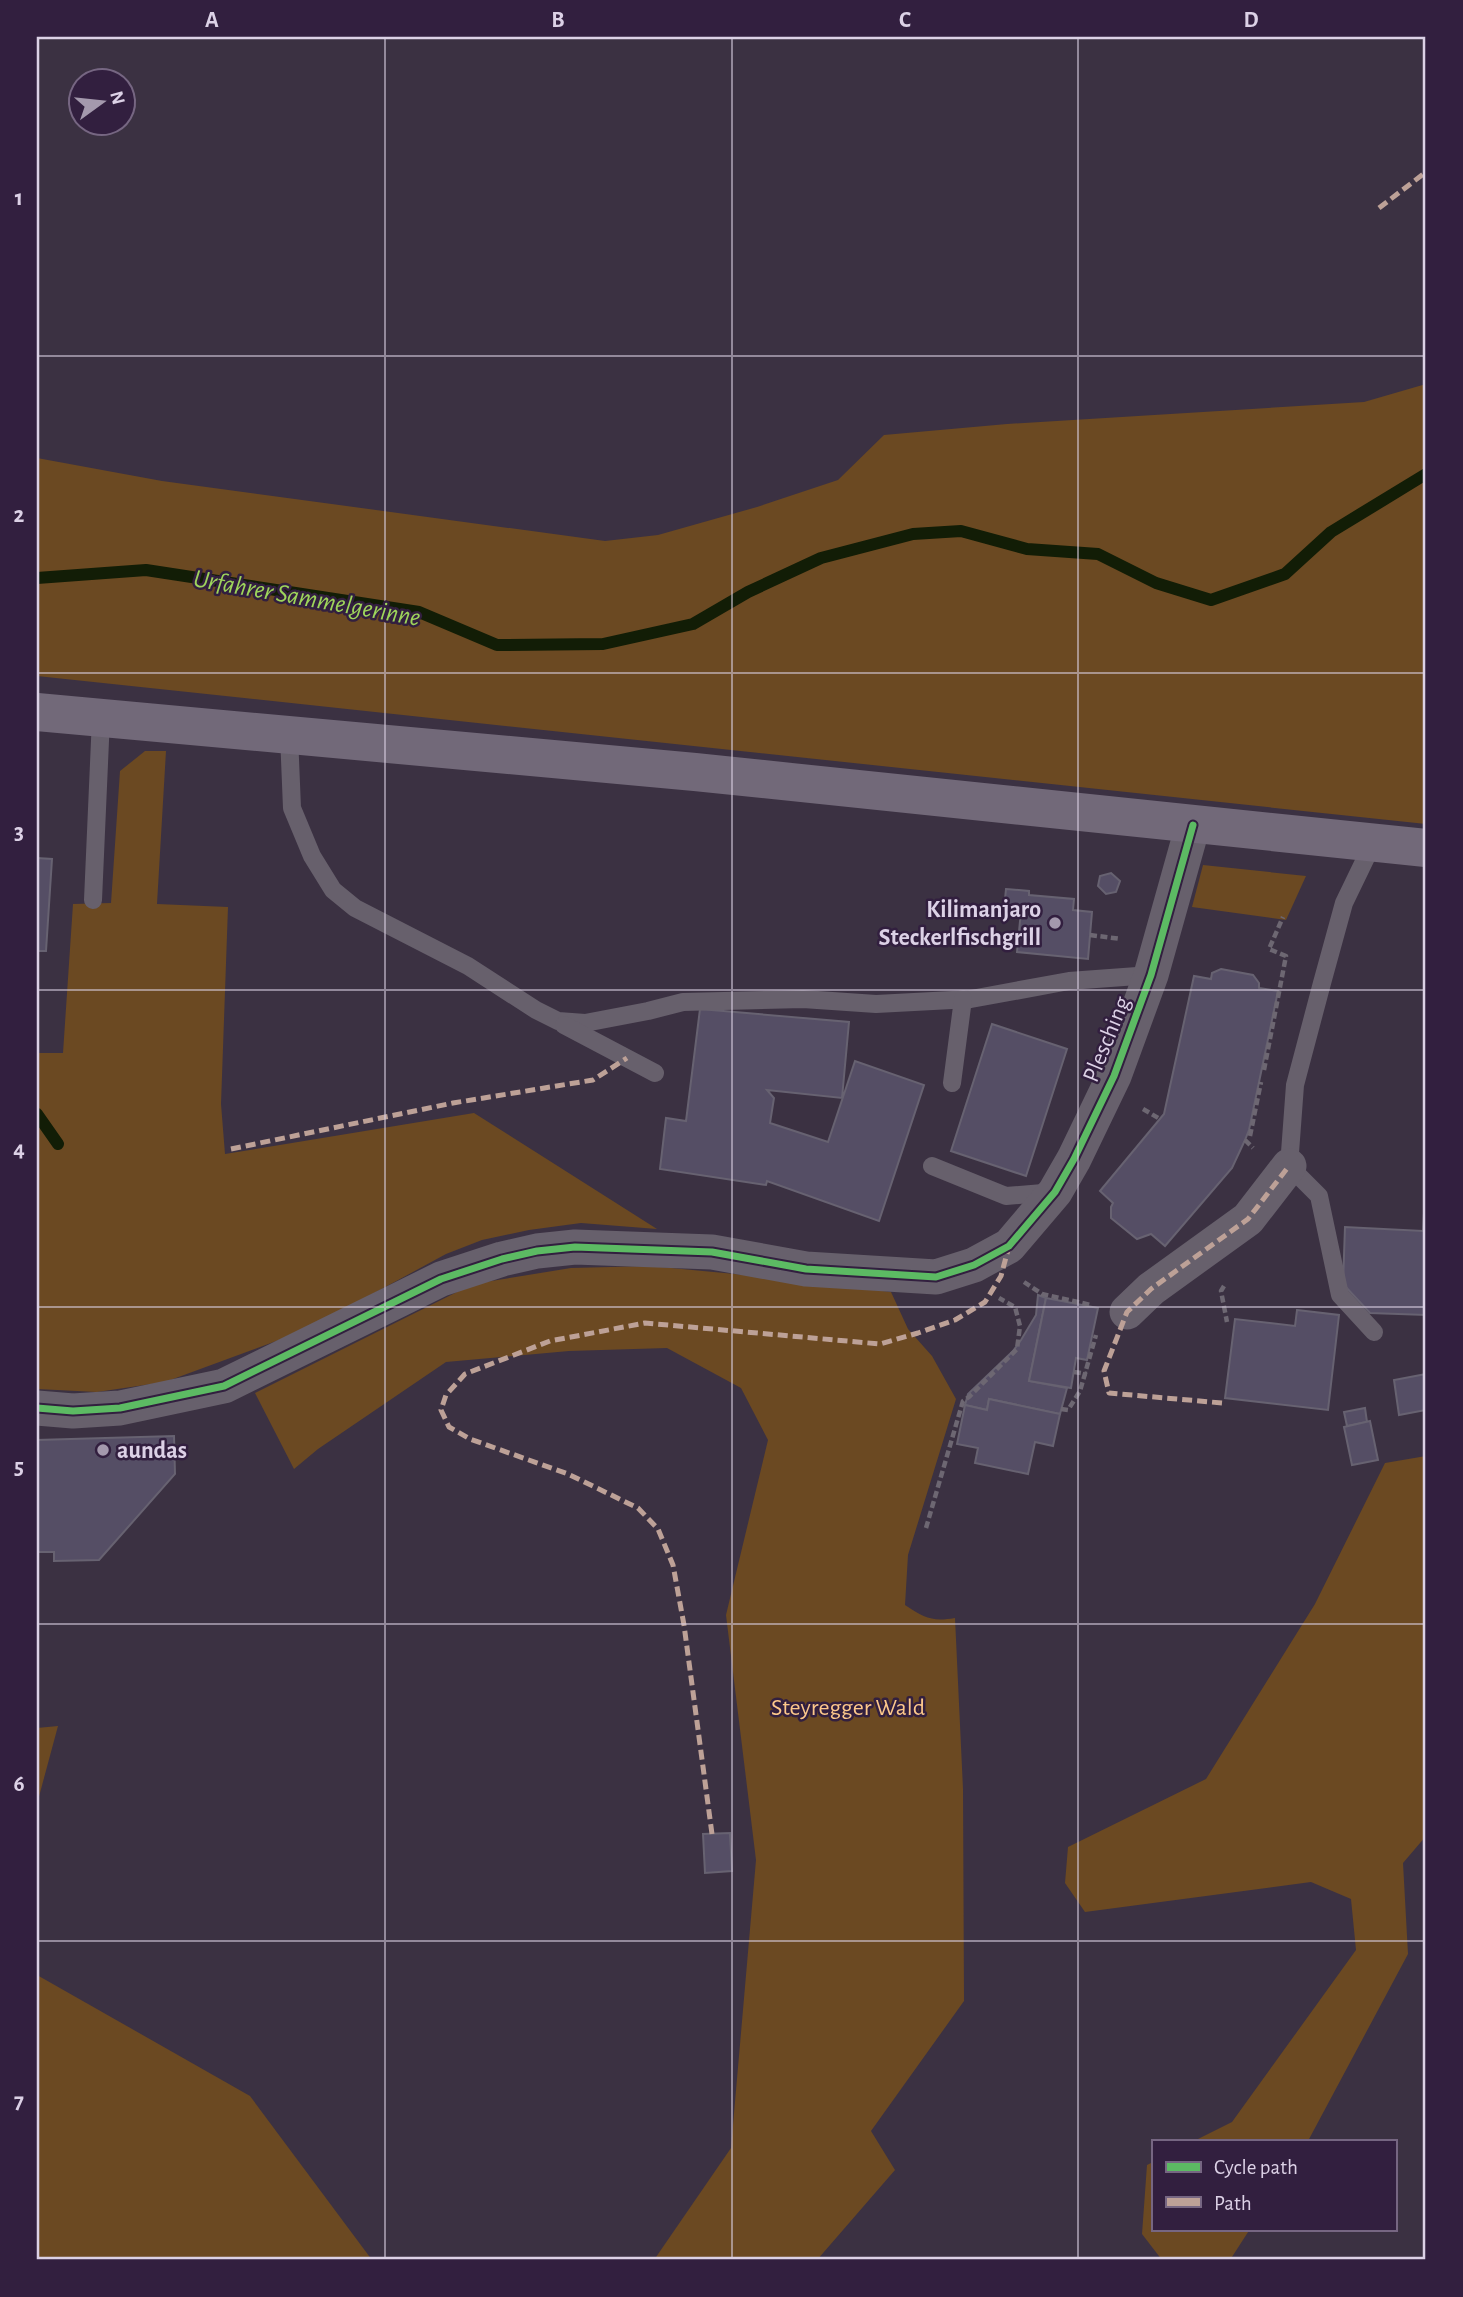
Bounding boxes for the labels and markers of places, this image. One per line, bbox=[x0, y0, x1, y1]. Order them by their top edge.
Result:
place label: Kilimanjaro Steckerlfischgrill bbox=[879, 898, 1041, 950]
marker: Kilimanjaro Steckerlfischgrill bbox=[1047, 915, 1063, 931]
place label: aundas bbox=[117, 1439, 187, 1463]
marker: aundas bbox=[95, 1442, 111, 1458]

